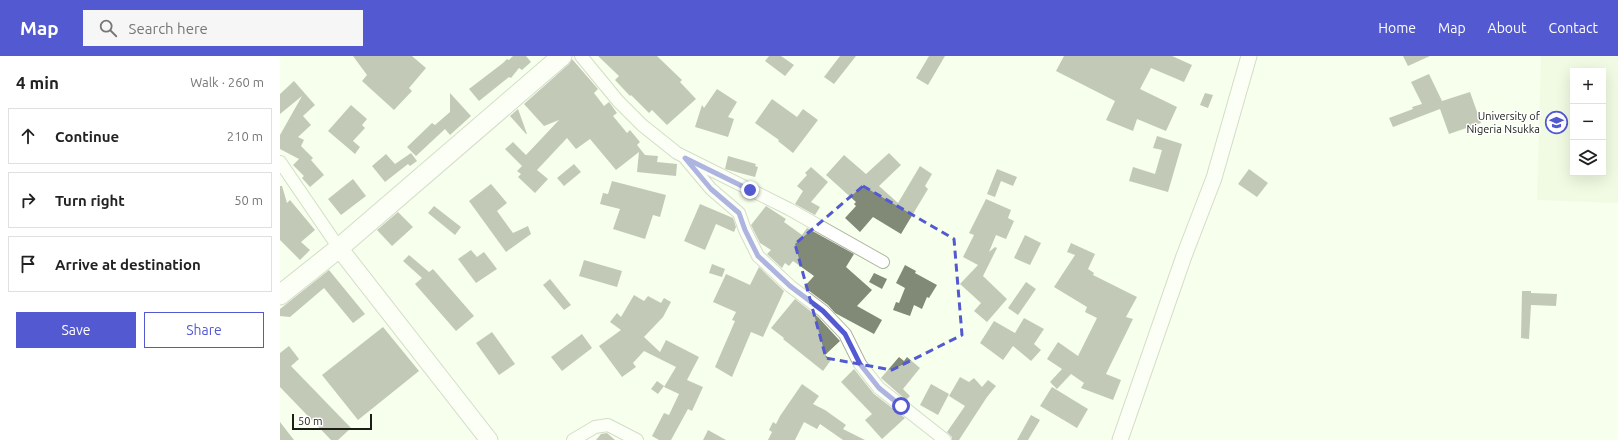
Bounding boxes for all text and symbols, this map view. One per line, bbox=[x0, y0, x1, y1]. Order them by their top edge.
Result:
search box bbox=[83, 10, 363, 46]
text: Map bbox=[20, 17, 59, 39]
icon: search bbox=[97, 17, 119, 39]
text: Search here bbox=[129, 20, 208, 37]
text: Home bbox=[1378, 20, 1416, 36]
text: Map bbox=[1438, 20, 1466, 36]
text: About bbox=[1488, 20, 1527, 36]
text: Contact bbox=[1549, 20, 1598, 36]
map controls bbox=[1570, 68, 1606, 176]
button: + bbox=[1570, 68, 1606, 104]
text: 4 min bbox=[16, 73, 59, 92]
text: Walk · 260 m bbox=[190, 75, 264, 89]
button: − bbox=[1570, 104, 1606, 140]
school or university icon: University of Nigeria Nsukka bbox=[1543, 109, 1569, 135]
place label: University of Nigeria Nsukka bbox=[1466, 110, 1541, 135]
icon: ahead bbox=[17, 125, 39, 147]
text: Continue bbox=[55, 128, 119, 145]
text: 210 m bbox=[227, 129, 263, 143]
button: layers bbox=[1570, 140, 1606, 176]
route end bbox=[741, 181, 759, 199]
icon: right bbox=[17, 189, 39, 211]
text: Turn right bbox=[55, 192, 125, 209]
text: 50 m bbox=[234, 193, 263, 207]
icon: arrive bbox=[17, 253, 39, 275]
text: Arrive at destination bbox=[55, 256, 201, 273]
button: Save bbox=[16, 312, 136, 348]
button: Share bbox=[144, 312, 264, 348]
route start bbox=[892, 397, 910, 415]
scale bar bbox=[292, 412, 372, 431]
text: 50 m bbox=[298, 415, 322, 427]

